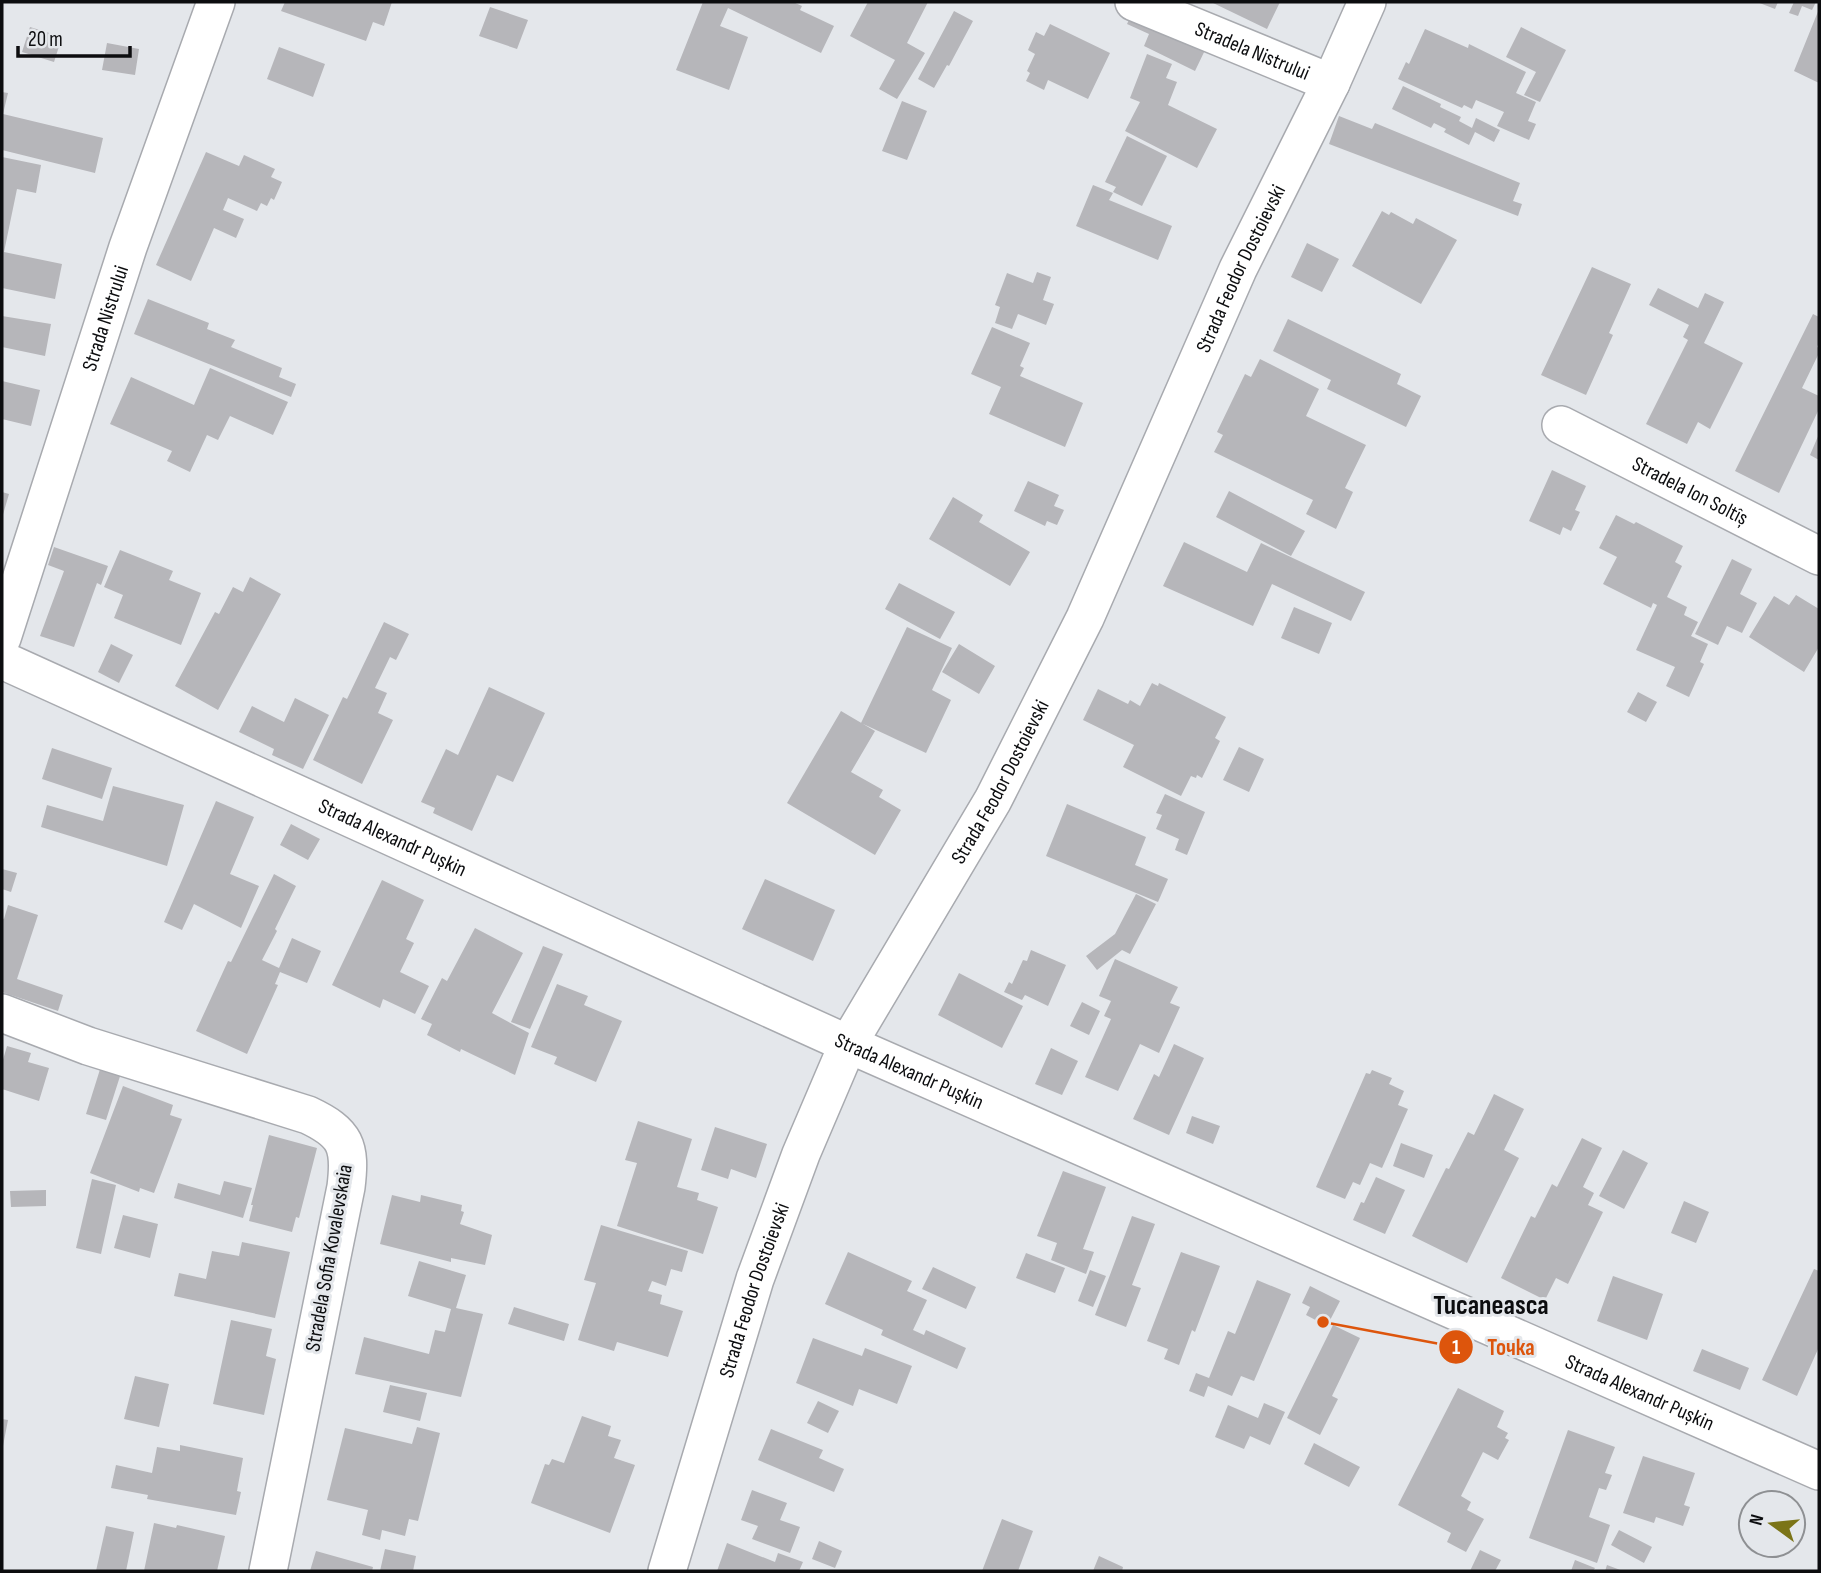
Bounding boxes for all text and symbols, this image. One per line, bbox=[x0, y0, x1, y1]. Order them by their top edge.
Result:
scale bar bbox=[18, 14, 130, 58]
street label: Stradela Nistrului bbox=[1191, 16, 1313, 85]
text: 20 m bbox=[28, 27, 63, 52]
street label: Strada Feodor Dostoievski bbox=[1190, 181, 1291, 356]
street label: Strada Nistrului bbox=[76, 262, 134, 374]
street label: Stradela Ion Soltîș bbox=[1628, 451, 1752, 530]
street label: Strada Feodor Dostoievski bbox=[946, 696, 1054, 868]
street label: Strada Alexandr Pușkin bbox=[315, 793, 471, 882]
street label: Strada Alexandr Pușkin bbox=[831, 1027, 987, 1115]
street label: Stradela Sofia Kovalevskaia bbox=[300, 1163, 358, 1353]
street label: Strada Feodor Dostoievski bbox=[714, 1199, 794, 1380]
district label: Tucaneasca bbox=[1433, 1289, 1549, 1322]
callout: Точка bbox=[1438, 1325, 1549, 1369]
text: Точка bbox=[1487, 1334, 1535, 1362]
text: 1 bbox=[1452, 1335, 1460, 1360]
street label: Strada Alexandr Pușkin bbox=[1562, 1349, 1718, 1436]
north arrow bbox=[1737, 1489, 1807, 1559]
text: N bbox=[1745, 1512, 1769, 1528]

